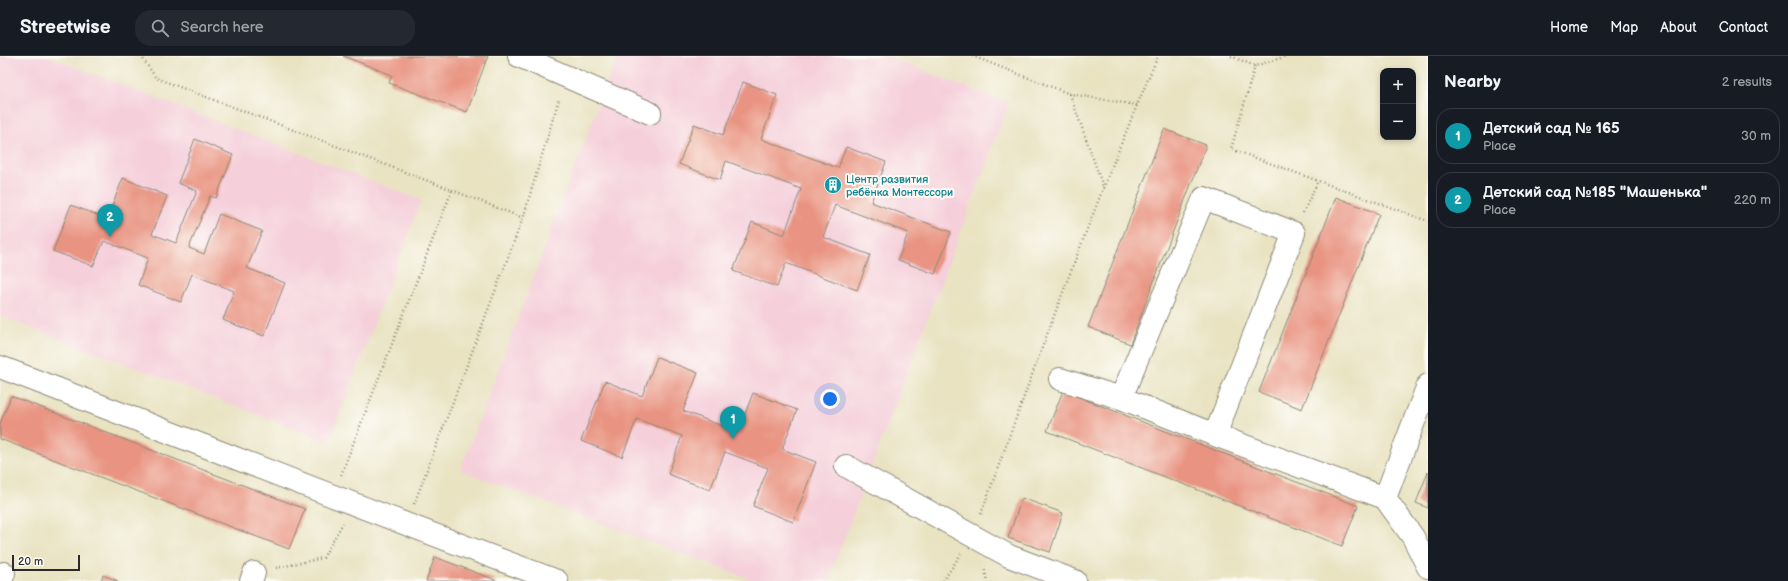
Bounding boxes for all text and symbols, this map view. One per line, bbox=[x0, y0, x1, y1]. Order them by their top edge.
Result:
search box bbox=[135, 10, 415, 46]
text: Streetwise bbox=[20, 16, 111, 39]
icon: search bbox=[149, 17, 171, 39]
text: Search here bbox=[181, 18, 264, 37]
text: Home bbox=[1550, 19, 1588, 36]
text: Map bbox=[1610, 19, 1638, 36]
text: About bbox=[1660, 19, 1697, 36]
text: Contact bbox=[1719, 19, 1768, 36]
map controls bbox=[1380, 68, 1416, 140]
button: + bbox=[1380, 68, 1416, 104]
text: Nearby bbox=[1444, 72, 1501, 92]
text: 2 results bbox=[1722, 74, 1772, 90]
button: − bbox=[1380, 104, 1416, 140]
text: Детский сад № 165 bbox=[1483, 119, 1620, 138]
text: 1 bbox=[1455, 128, 1461, 144]
text: 30 m bbox=[1741, 128, 1771, 144]
text: Place bbox=[1483, 138, 1516, 154]
place label: Центр развития ребёнка Монтессори bbox=[846, 173, 953, 199]
building icon: Центр развития ребёнка Монтессори bbox=[823, 175, 843, 195]
text: Детский сад №185 "Машенька" bbox=[1483, 183, 1707, 202]
text: 2 bbox=[1454, 192, 1462, 208]
text: 220 m bbox=[1734, 192, 1771, 208]
text: Place bbox=[1483, 202, 1516, 218]
pin: 2 bbox=[97, 204, 123, 237]
your location bbox=[820, 389, 840, 409]
pin: 1 bbox=[720, 406, 746, 439]
scale bar bbox=[12, 553, 80, 572]
text: 20 m bbox=[18, 555, 43, 568]

